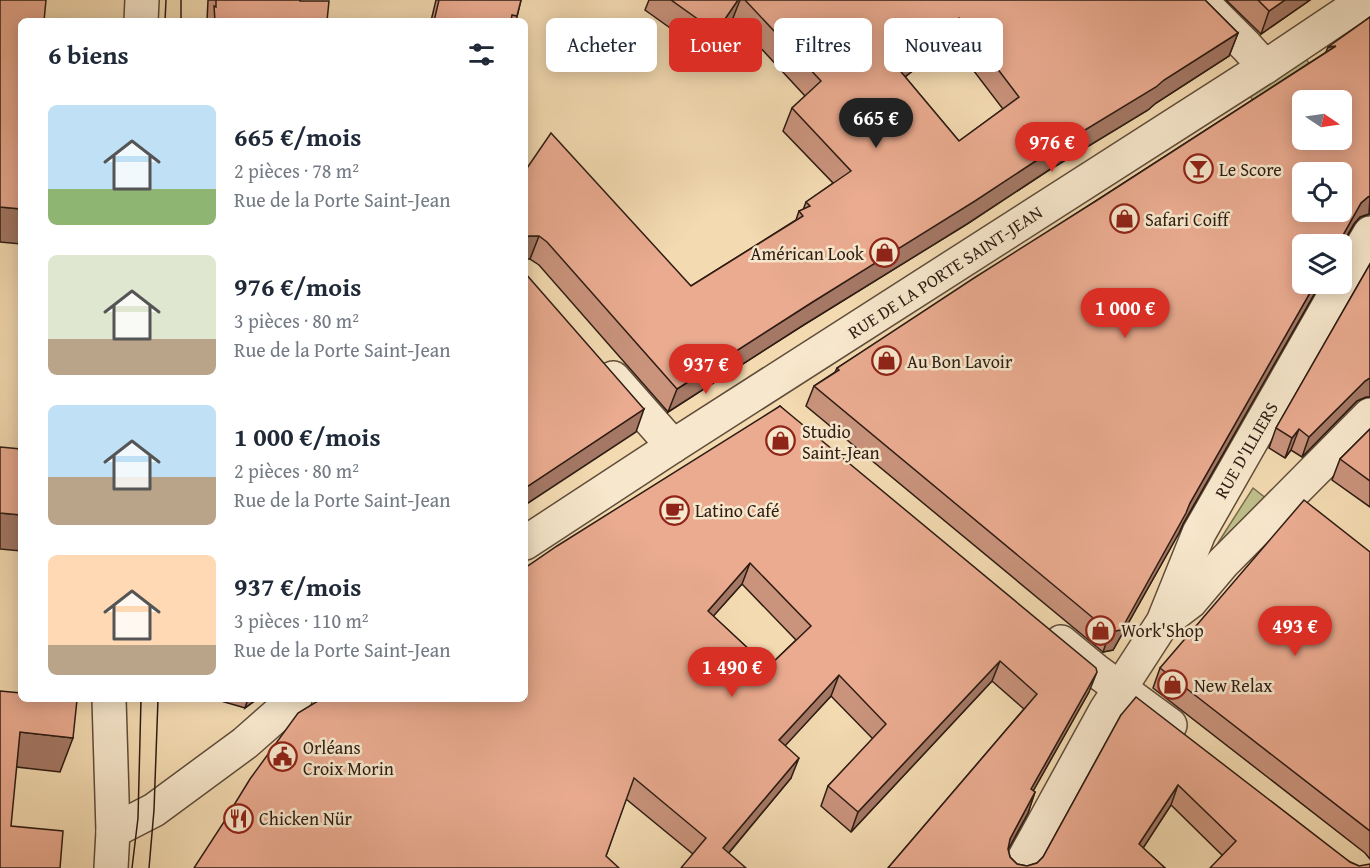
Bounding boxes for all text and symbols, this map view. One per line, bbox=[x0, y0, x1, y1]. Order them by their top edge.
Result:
chip: Acheter bbox=[546, 18, 657, 72]
chip: Louer bbox=[669, 18, 762, 72]
chip: Filtres bbox=[774, 18, 872, 72]
chip: Nouveau bbox=[884, 18, 1003, 72]
text: 6 biens bbox=[48, 35, 129, 74]
icon: filters bbox=[465, 38, 498, 71]
north arrow bbox=[1292, 90, 1352, 150]
map controls bbox=[1292, 90, 1352, 294]
pin: 665 € bbox=[834, 98, 918, 149]
text: 665 € bbox=[853, 103, 899, 132]
text: 665 €/mois bbox=[234, 117, 361, 156]
pin: 976 € bbox=[1010, 122, 1094, 173]
text: 976 € bbox=[1029, 127, 1075, 156]
icon: home bbox=[96, 129, 168, 201]
bar icon: Le Score bbox=[1182, 153, 1214, 185]
text: 2 pièces · 78 m² bbox=[234, 156, 359, 185]
place label: Le Score bbox=[1219, 156, 1282, 183]
button: locate bbox=[1292, 162, 1352, 222]
text: Rue de la Porte Saint-Jean bbox=[234, 185, 450, 214]
street label: RUE DE LA PORTE SAINT-JEAN bbox=[842, 199, 1048, 345]
shop icon: Safari Coiff bbox=[1108, 203, 1140, 235]
place label: Safari Coiff bbox=[1145, 206, 1231, 233]
button: layers bbox=[1292, 234, 1352, 294]
shop icon: Américan Look bbox=[869, 237, 901, 269]
place label: Américan Look bbox=[751, 240, 865, 267]
text: 976 €/mois bbox=[234, 267, 361, 306]
icon: home bbox=[96, 279, 168, 351]
pin: 1 000 € bbox=[1070, 288, 1180, 339]
text: 1 000 € bbox=[1095, 293, 1155, 322]
text: 3 pièces · 80 m² bbox=[234, 306, 359, 335]
text: Rue de la Porte Saint-Jean bbox=[234, 335, 450, 364]
pin: 937 € bbox=[664, 344, 748, 395]
shop icon: Au Bon Lavoir bbox=[870, 345, 902, 377]
place label: Au Bon Lavoir bbox=[907, 348, 1013, 375]
text: 937 € bbox=[683, 349, 729, 378]
street label: RUE D'ILLIERS bbox=[1207, 396, 1285, 503]
text: 1 000 €/mois bbox=[234, 417, 381, 456]
place label: Studio Saint-Jean bbox=[802, 418, 880, 466]
shop icon: Studio Saint-Jean bbox=[765, 425, 797, 457]
icon: home bbox=[96, 429, 168, 501]
text: 2 pièces · 80 m² bbox=[234, 456, 359, 485]
text: Rue de la Porte Saint-Jean bbox=[234, 485, 450, 514]
cafe icon: Latino Café bbox=[658, 494, 690, 526]
place label: Latino Café bbox=[695, 497, 779, 524]
text: 937 €/mois bbox=[234, 567, 361, 606]
icon: home bbox=[96, 579, 168, 651]
text: 3 pièces · 110 m² bbox=[234, 606, 369, 635]
pin: 493 € bbox=[1253, 606, 1337, 657]
text: 493 € bbox=[1272, 611, 1318, 640]
shop icon: Work'Shop bbox=[1084, 614, 1116, 646]
place label: Work'Shop bbox=[1121, 617, 1204, 644]
text: Rue de la Porte Saint-Jean bbox=[234, 635, 450, 664]
pin: 1 490 € bbox=[677, 647, 787, 698]
text: 1 490 € bbox=[702, 652, 762, 681]
shop icon: New Relax bbox=[1157, 669, 1189, 701]
place label: New Relax bbox=[1194, 672, 1273, 699]
place label: Orléans Croix Morin bbox=[303, 734, 394, 782]
public building icon: Orléans Croix Morin bbox=[266, 741, 298, 773]
restaurant icon: Chicken Nür bbox=[222, 802, 254, 834]
place label: Chicken Nür bbox=[259, 805, 352, 832]

